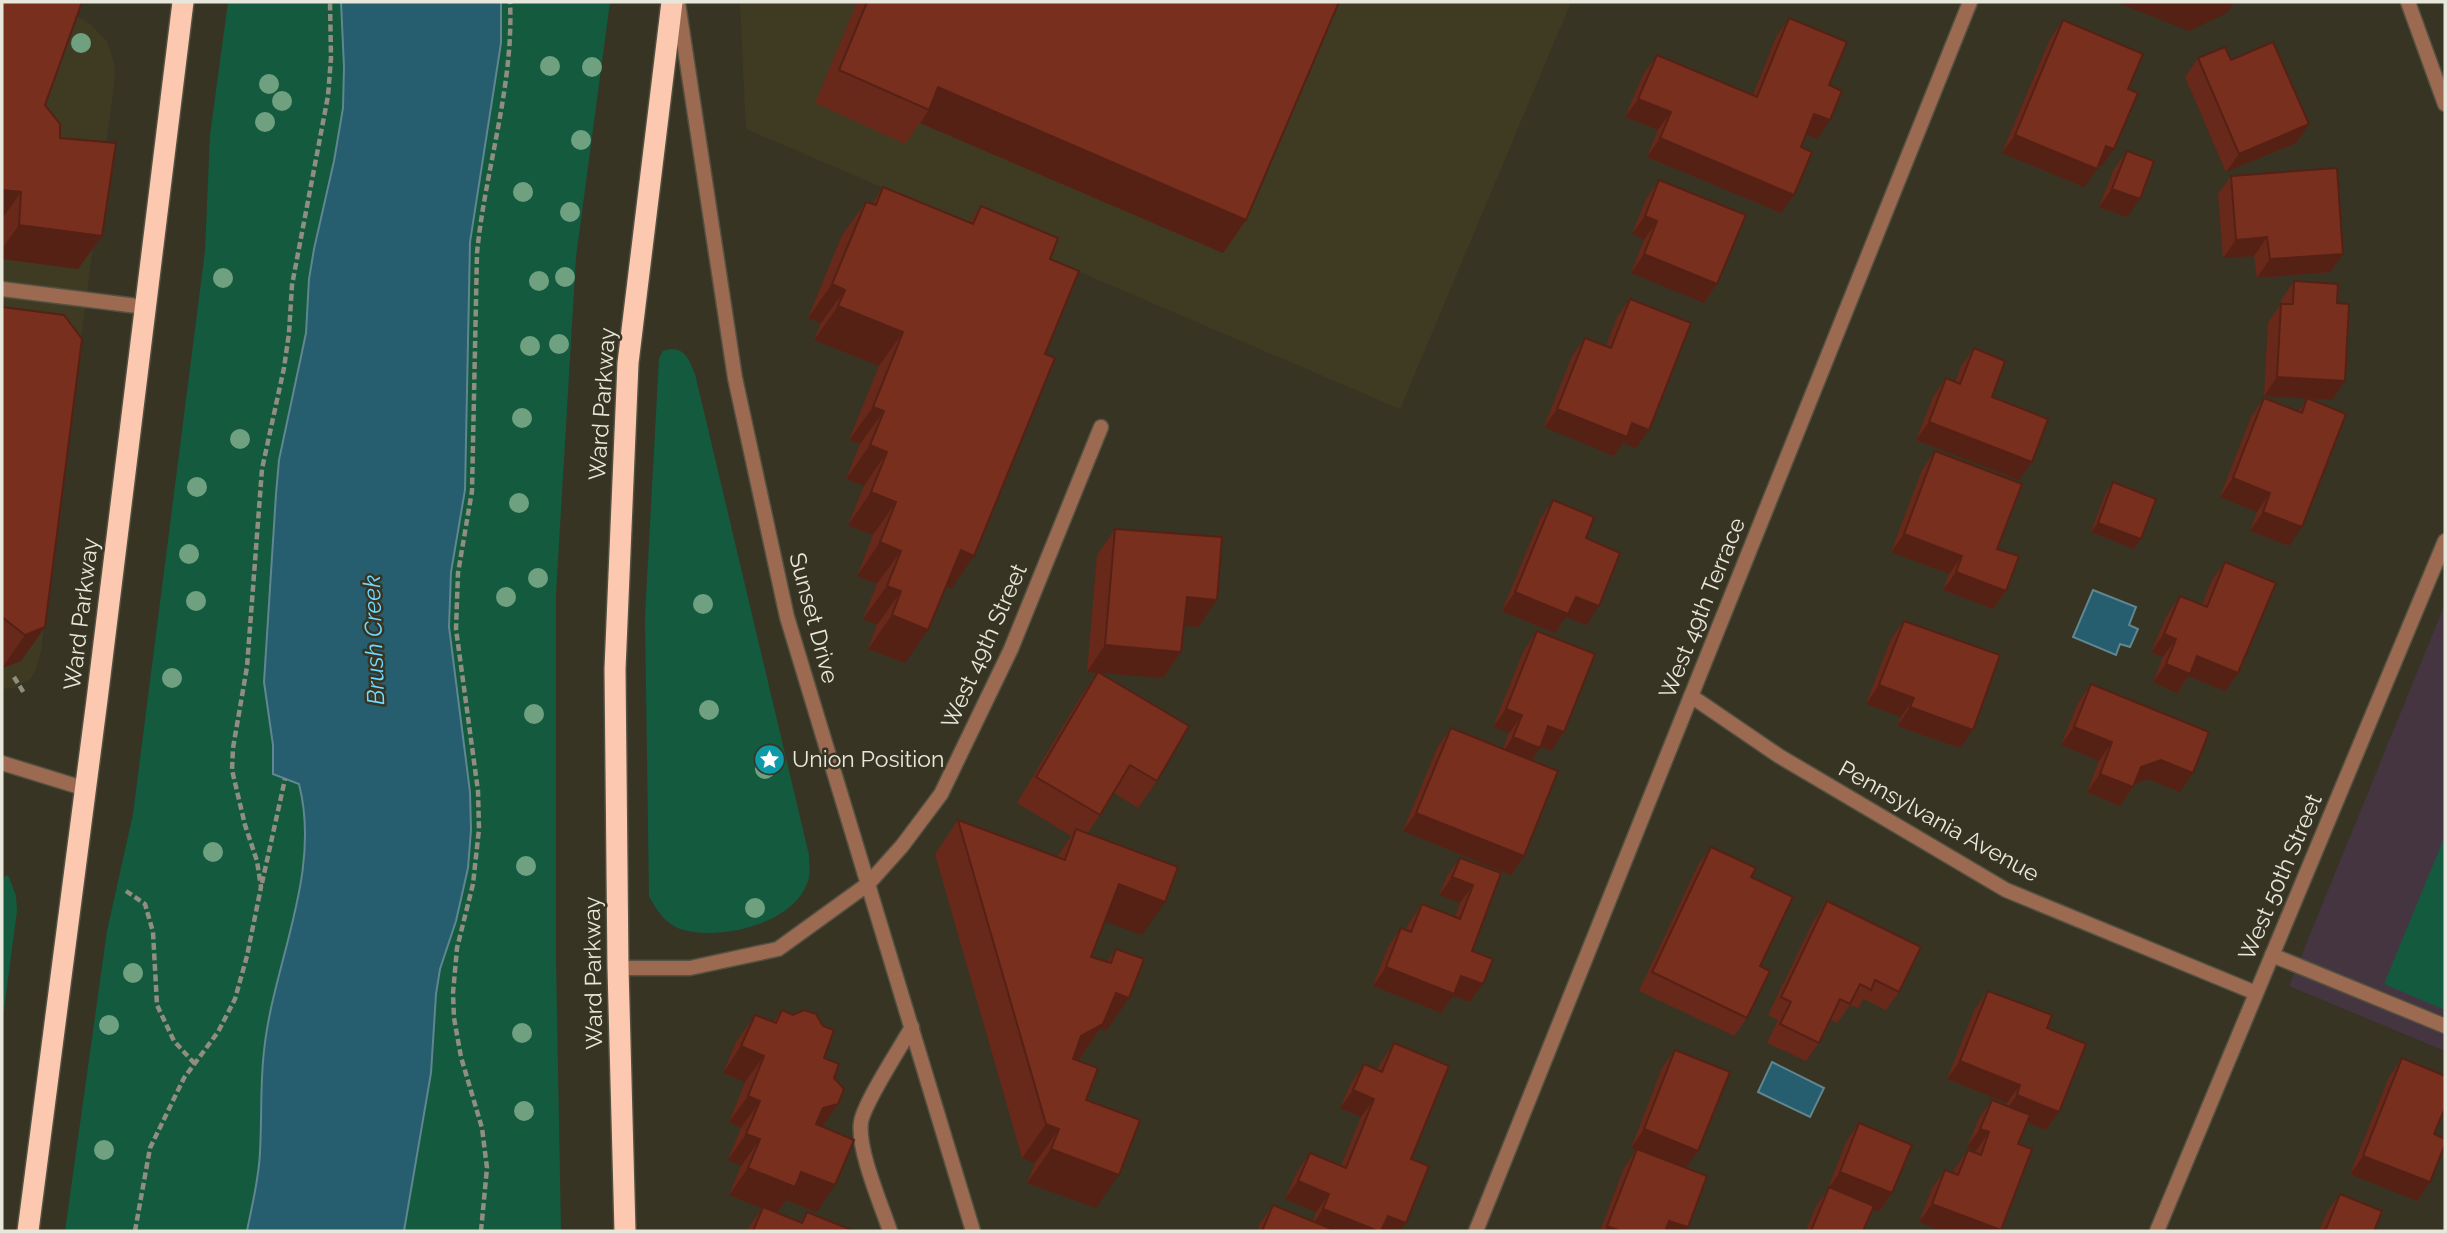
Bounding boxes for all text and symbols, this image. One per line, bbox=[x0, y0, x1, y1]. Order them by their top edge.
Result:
street label: Ward Parkway bbox=[583, 327, 620, 481]
street label: West 49th Terrace bbox=[1653, 513, 1750, 702]
street label: Ward Parkway bbox=[58, 536, 103, 692]
street label: Sunset Drive bbox=[784, 550, 845, 686]
street label: West 49th Street bbox=[935, 559, 1032, 732]
water label: Brush Creek bbox=[357, 574, 390, 706]
place icon: Union Position bbox=[752, 742, 786, 776]
place label: Union Position bbox=[792, 745, 944, 772]
street label: Pennsylvania Avenue bbox=[1834, 754, 2044, 887]
street label: West 50th Street bbox=[2232, 789, 2327, 964]
street label: Ward Parkway bbox=[578, 896, 607, 1050]

